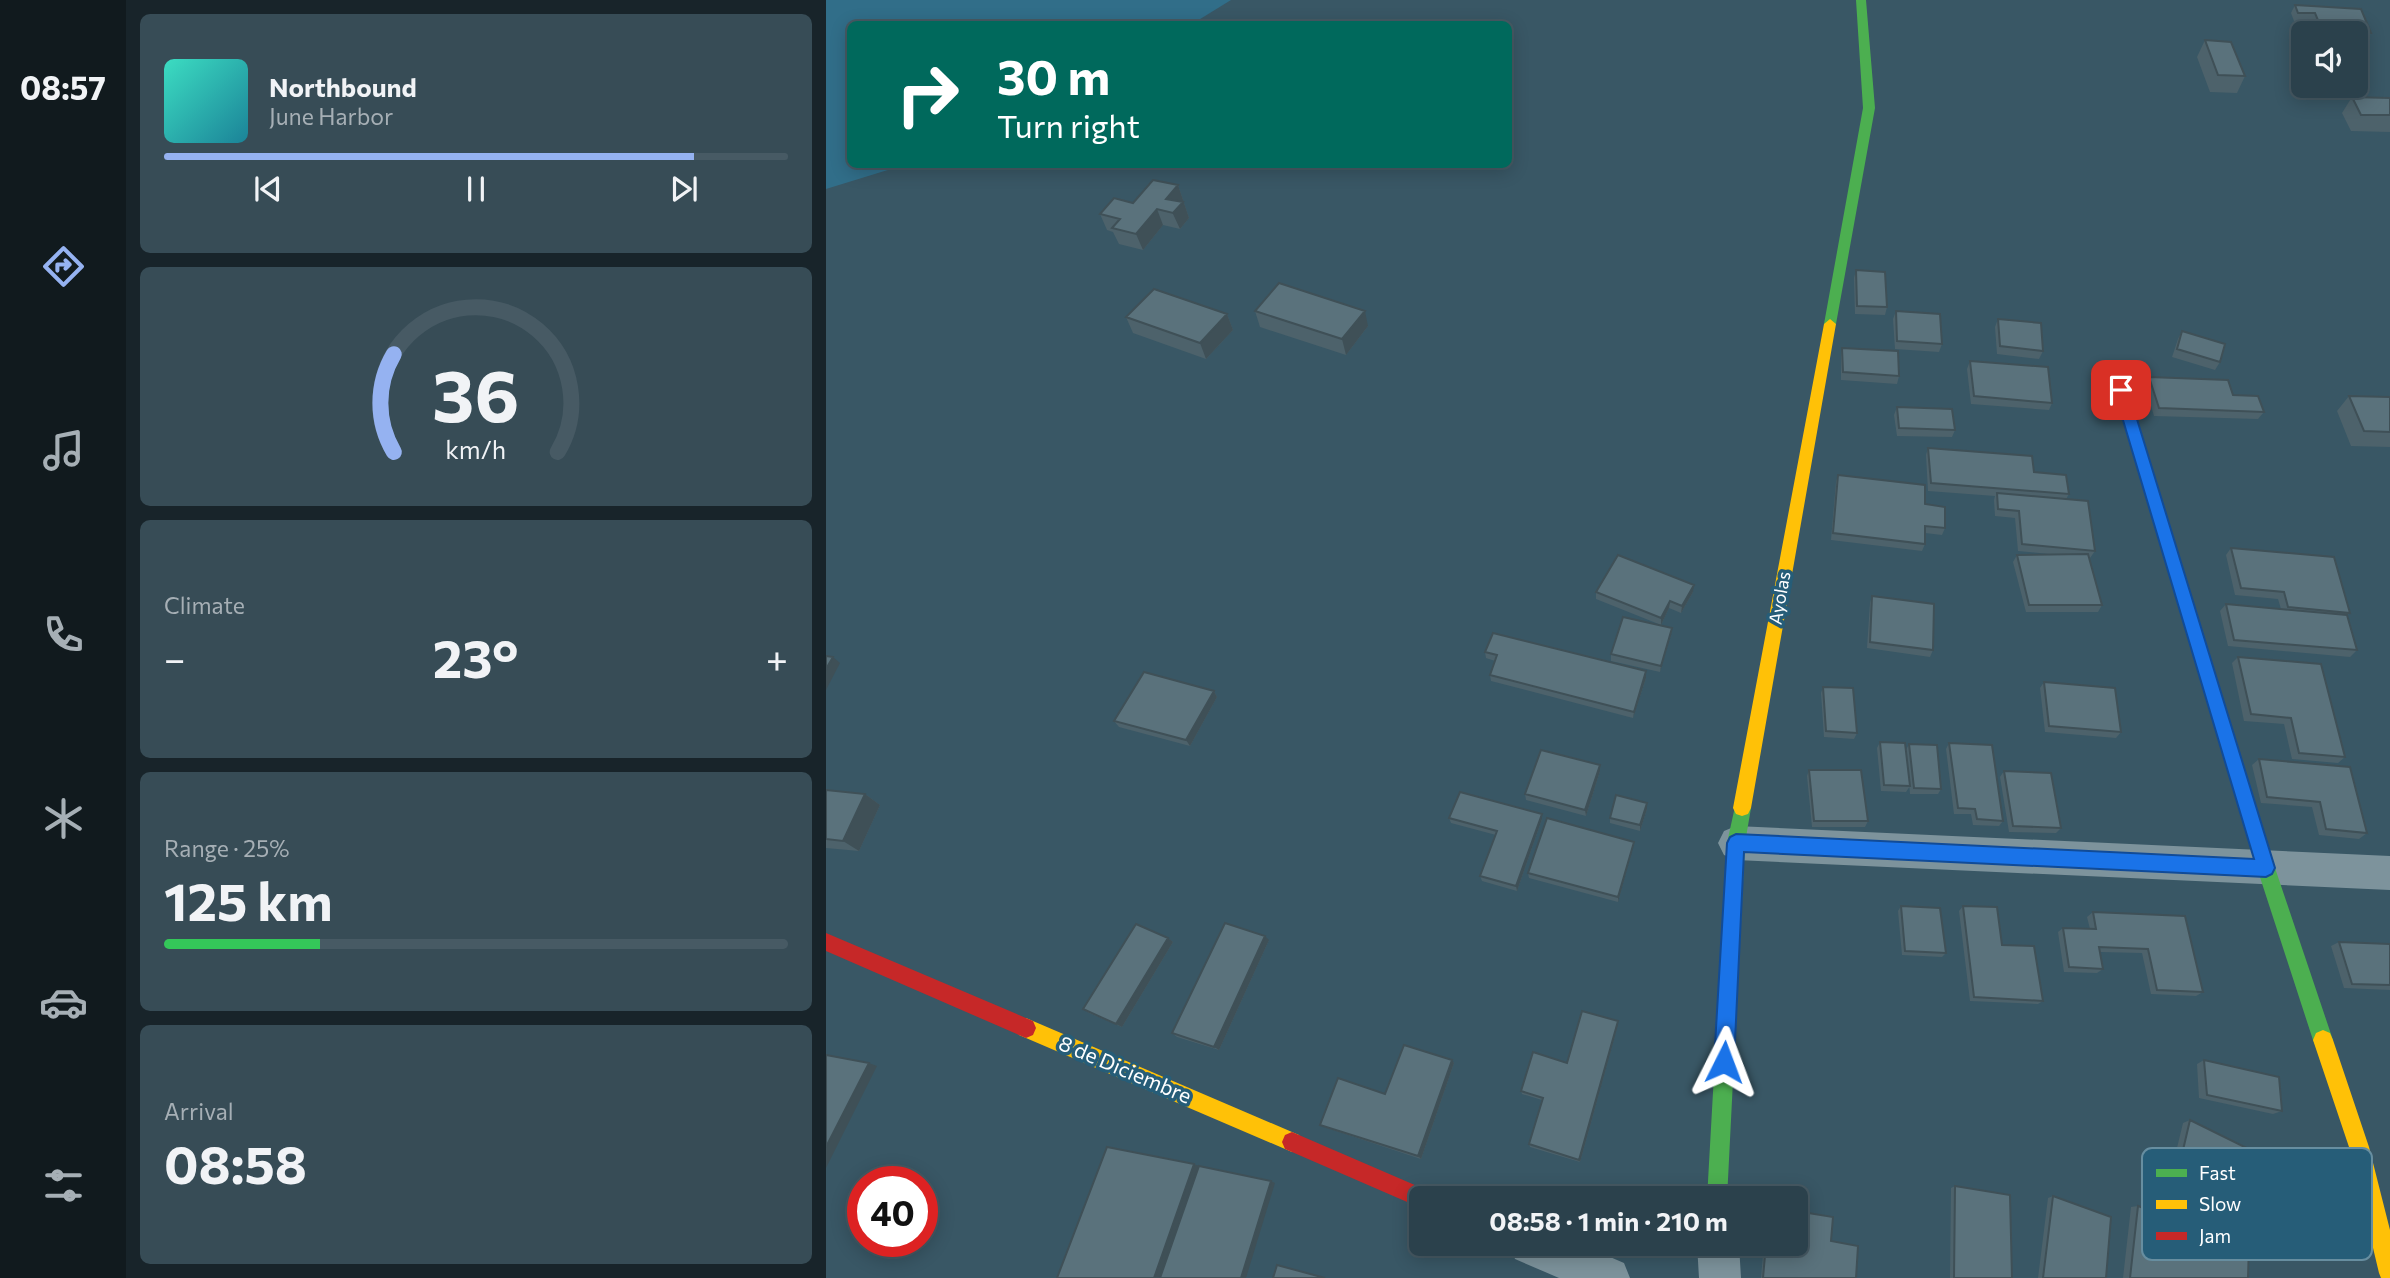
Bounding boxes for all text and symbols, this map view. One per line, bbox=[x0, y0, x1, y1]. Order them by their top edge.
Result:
map controls bbox=[2291, 21, 2368, 98]
button: sound bbox=[2291, 21, 2368, 98]
text: 30 m bbox=[997, 45, 1110, 105]
icon: right bbox=[882, 49, 973, 140]
text: 08:57 bbox=[20, 67, 106, 107]
text: Northbound bbox=[269, 71, 417, 102]
text: June Harbor bbox=[269, 102, 393, 130]
text: Turn right bbox=[997, 105, 1140, 145]
icon: previous bbox=[249, 170, 287, 208]
icon: pause bbox=[457, 170, 495, 208]
icon: next bbox=[665, 170, 703, 208]
icon: directions bbox=[39, 242, 88, 291]
text: 36 bbox=[432, 349, 520, 438]
pin bbox=[2091, 360, 2151, 420]
icon: arrive bbox=[2102, 371, 2140, 409]
icon: music bbox=[39, 426, 88, 475]
text: km/h bbox=[446, 434, 506, 464]
street label: Ayolas bbox=[1764, 569, 1795, 626]
text: Climate bbox=[164, 591, 245, 619]
icon: phone bbox=[39, 610, 88, 659]
text: 23° bbox=[433, 625, 519, 689]
text: − bbox=[164, 634, 186, 681]
text: + bbox=[766, 634, 788, 681]
icon: climate bbox=[39, 794, 88, 843]
text: Range · 25% bbox=[164, 834, 289, 862]
text: 125 km bbox=[164, 868, 333, 932]
icon: car bbox=[39, 978, 88, 1027]
position arrow bbox=[1687, 1025, 1761, 1099]
street label: 8 de Diciembre bbox=[1056, 1029, 1196, 1108]
text: Arrival bbox=[164, 1097, 234, 1125]
text: 08:58 bbox=[164, 1131, 307, 1195]
legend bbox=[2142, 1148, 2372, 1260]
icon: filters bbox=[39, 1161, 88, 1210]
text: Fast bbox=[2199, 1161, 2236, 1184]
speed limit sign: 40 bbox=[847, 1166, 938, 1257]
text: Slow bbox=[2199, 1192, 2241, 1215]
text: 08:58 · 1 min · 210 m bbox=[1489, 1205, 1728, 1236]
text: Jam bbox=[2199, 1224, 2231, 1247]

